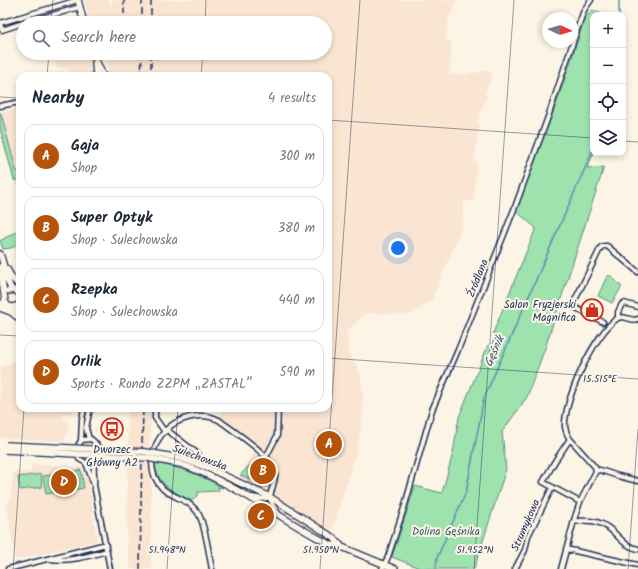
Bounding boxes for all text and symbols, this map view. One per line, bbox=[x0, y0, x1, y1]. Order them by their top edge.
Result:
north arrow bbox=[542, 12, 578, 48]
map controls bbox=[590, 12, 626, 156]
button: + bbox=[590, 12, 626, 48]
search box bbox=[16, 16, 332, 60]
text: Search here bbox=[62, 26, 136, 50]
icon: search bbox=[30, 27, 52, 49]
button: − bbox=[590, 48, 626, 84]
button: locate bbox=[590, 84, 626, 120]
text: Nearby bbox=[32, 85, 84, 112]
text: 4 results bbox=[268, 88, 316, 109]
button: layers bbox=[590, 120, 626, 156]
text: Gaja bbox=[71, 134, 99, 158]
text: A bbox=[42, 146, 50, 167]
text: 300 m bbox=[279, 146, 315, 167]
text: Shop bbox=[71, 158, 97, 179]
text: Super Optyk bbox=[71, 206, 152, 230]
text: B bbox=[42, 218, 50, 239]
text: 380 m bbox=[278, 218, 315, 239]
text: Shop · Sulechowska bbox=[71, 230, 178, 251]
your location bbox=[388, 238, 408, 258]
street label: Źródlana bbox=[462, 257, 494, 300]
text: Rzepka bbox=[71, 278, 118, 302]
text: C bbox=[42, 290, 50, 311]
text: 440 m bbox=[279, 290, 315, 311]
place label: Salon Fryzjerski Magnifica bbox=[504, 296, 576, 327]
shop icon: Salon Fryzjerski Magnifica bbox=[579, 297, 605, 323]
text: Shop · Sulechowska bbox=[71, 302, 178, 323]
water label: Gęśnik bbox=[479, 330, 511, 370]
text: Orlik bbox=[71, 350, 101, 374]
text: D bbox=[42, 362, 50, 383]
text: 590 m bbox=[280, 362, 315, 383]
text: 15.515°E bbox=[583, 371, 618, 387]
text: Sports · Rondo ZZPM „ZASTAL” bbox=[71, 374, 253, 395]
bus stop icon: Dworzec Główny A2 bbox=[99, 416, 125, 442]
pin: A bbox=[316, 429, 342, 459]
street label: Sulechowska bbox=[170, 440, 230, 476]
place label: Dworzec Główny A2 bbox=[86, 441, 138, 472]
pin: B bbox=[250, 456, 276, 486]
pin: D bbox=[51, 467, 77, 497]
street label: Strumykowa bbox=[506, 496, 545, 554]
pin: C bbox=[248, 501, 274, 531]
park label: Dolina Gęśnika bbox=[412, 523, 480, 541]
text: 51.948°N bbox=[148, 542, 186, 558]
text: 51.950°N bbox=[303, 542, 339, 558]
text: 51.952°N bbox=[456, 542, 494, 558]

